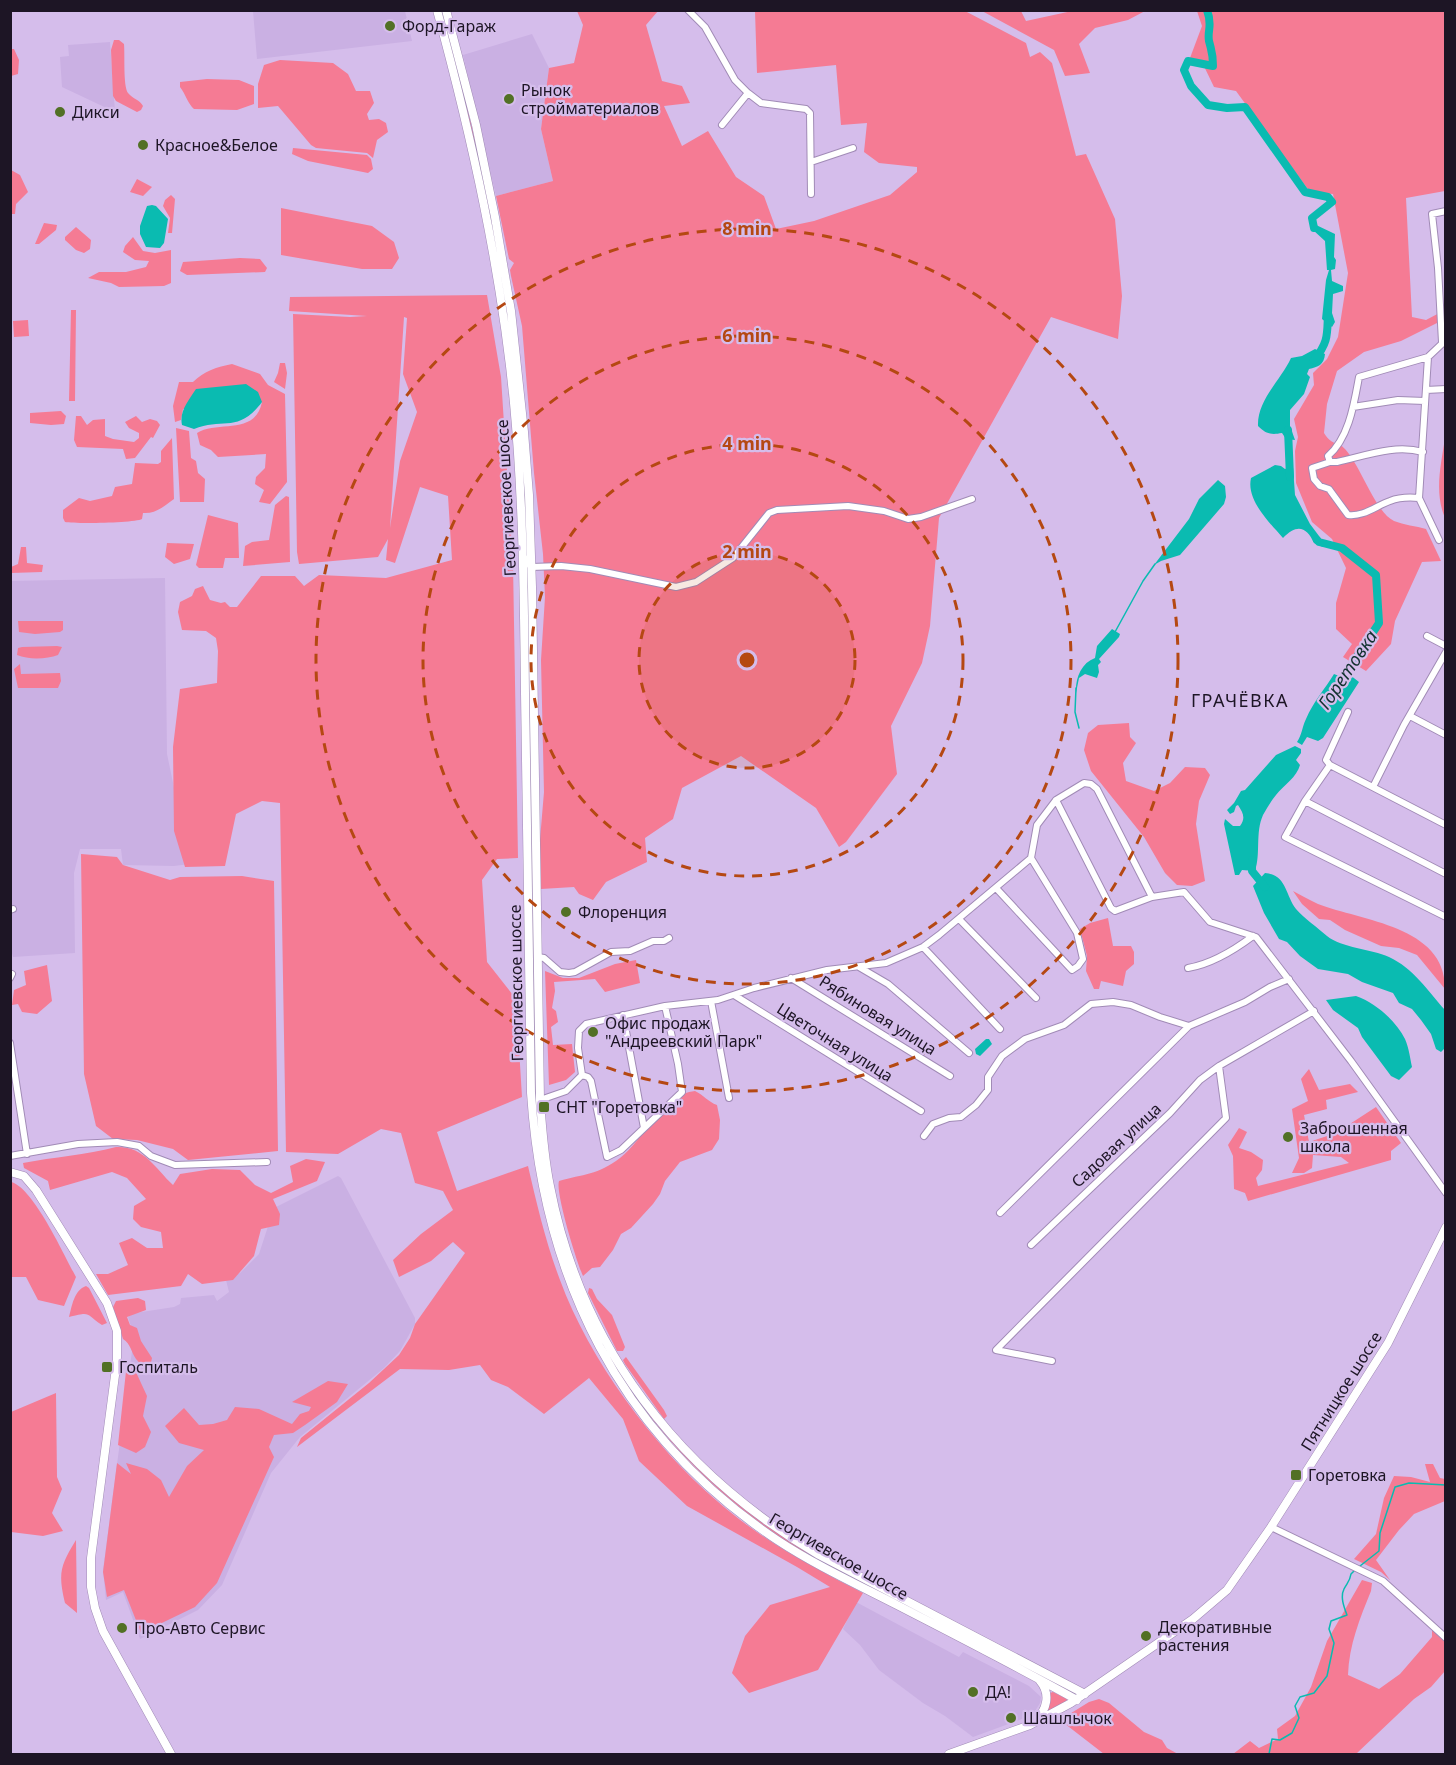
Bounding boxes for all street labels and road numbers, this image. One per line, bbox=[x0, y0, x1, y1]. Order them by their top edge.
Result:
street label: Георгиевское шоссе bbox=[491, 419, 521, 577]
street label: Георгиевское шоссе bbox=[504, 904, 528, 1062]
street label: Рябиновая улица bbox=[815, 970, 941, 1060]
street label: Цветочная улица bbox=[773, 997, 897, 1087]
street label: Садовая улица bbox=[1066, 1098, 1166, 1192]
street label: Пятницкое шоссе bbox=[1295, 1327, 1387, 1455]
street label: Георгиевское шоссе bbox=[766, 1507, 913, 1605]

